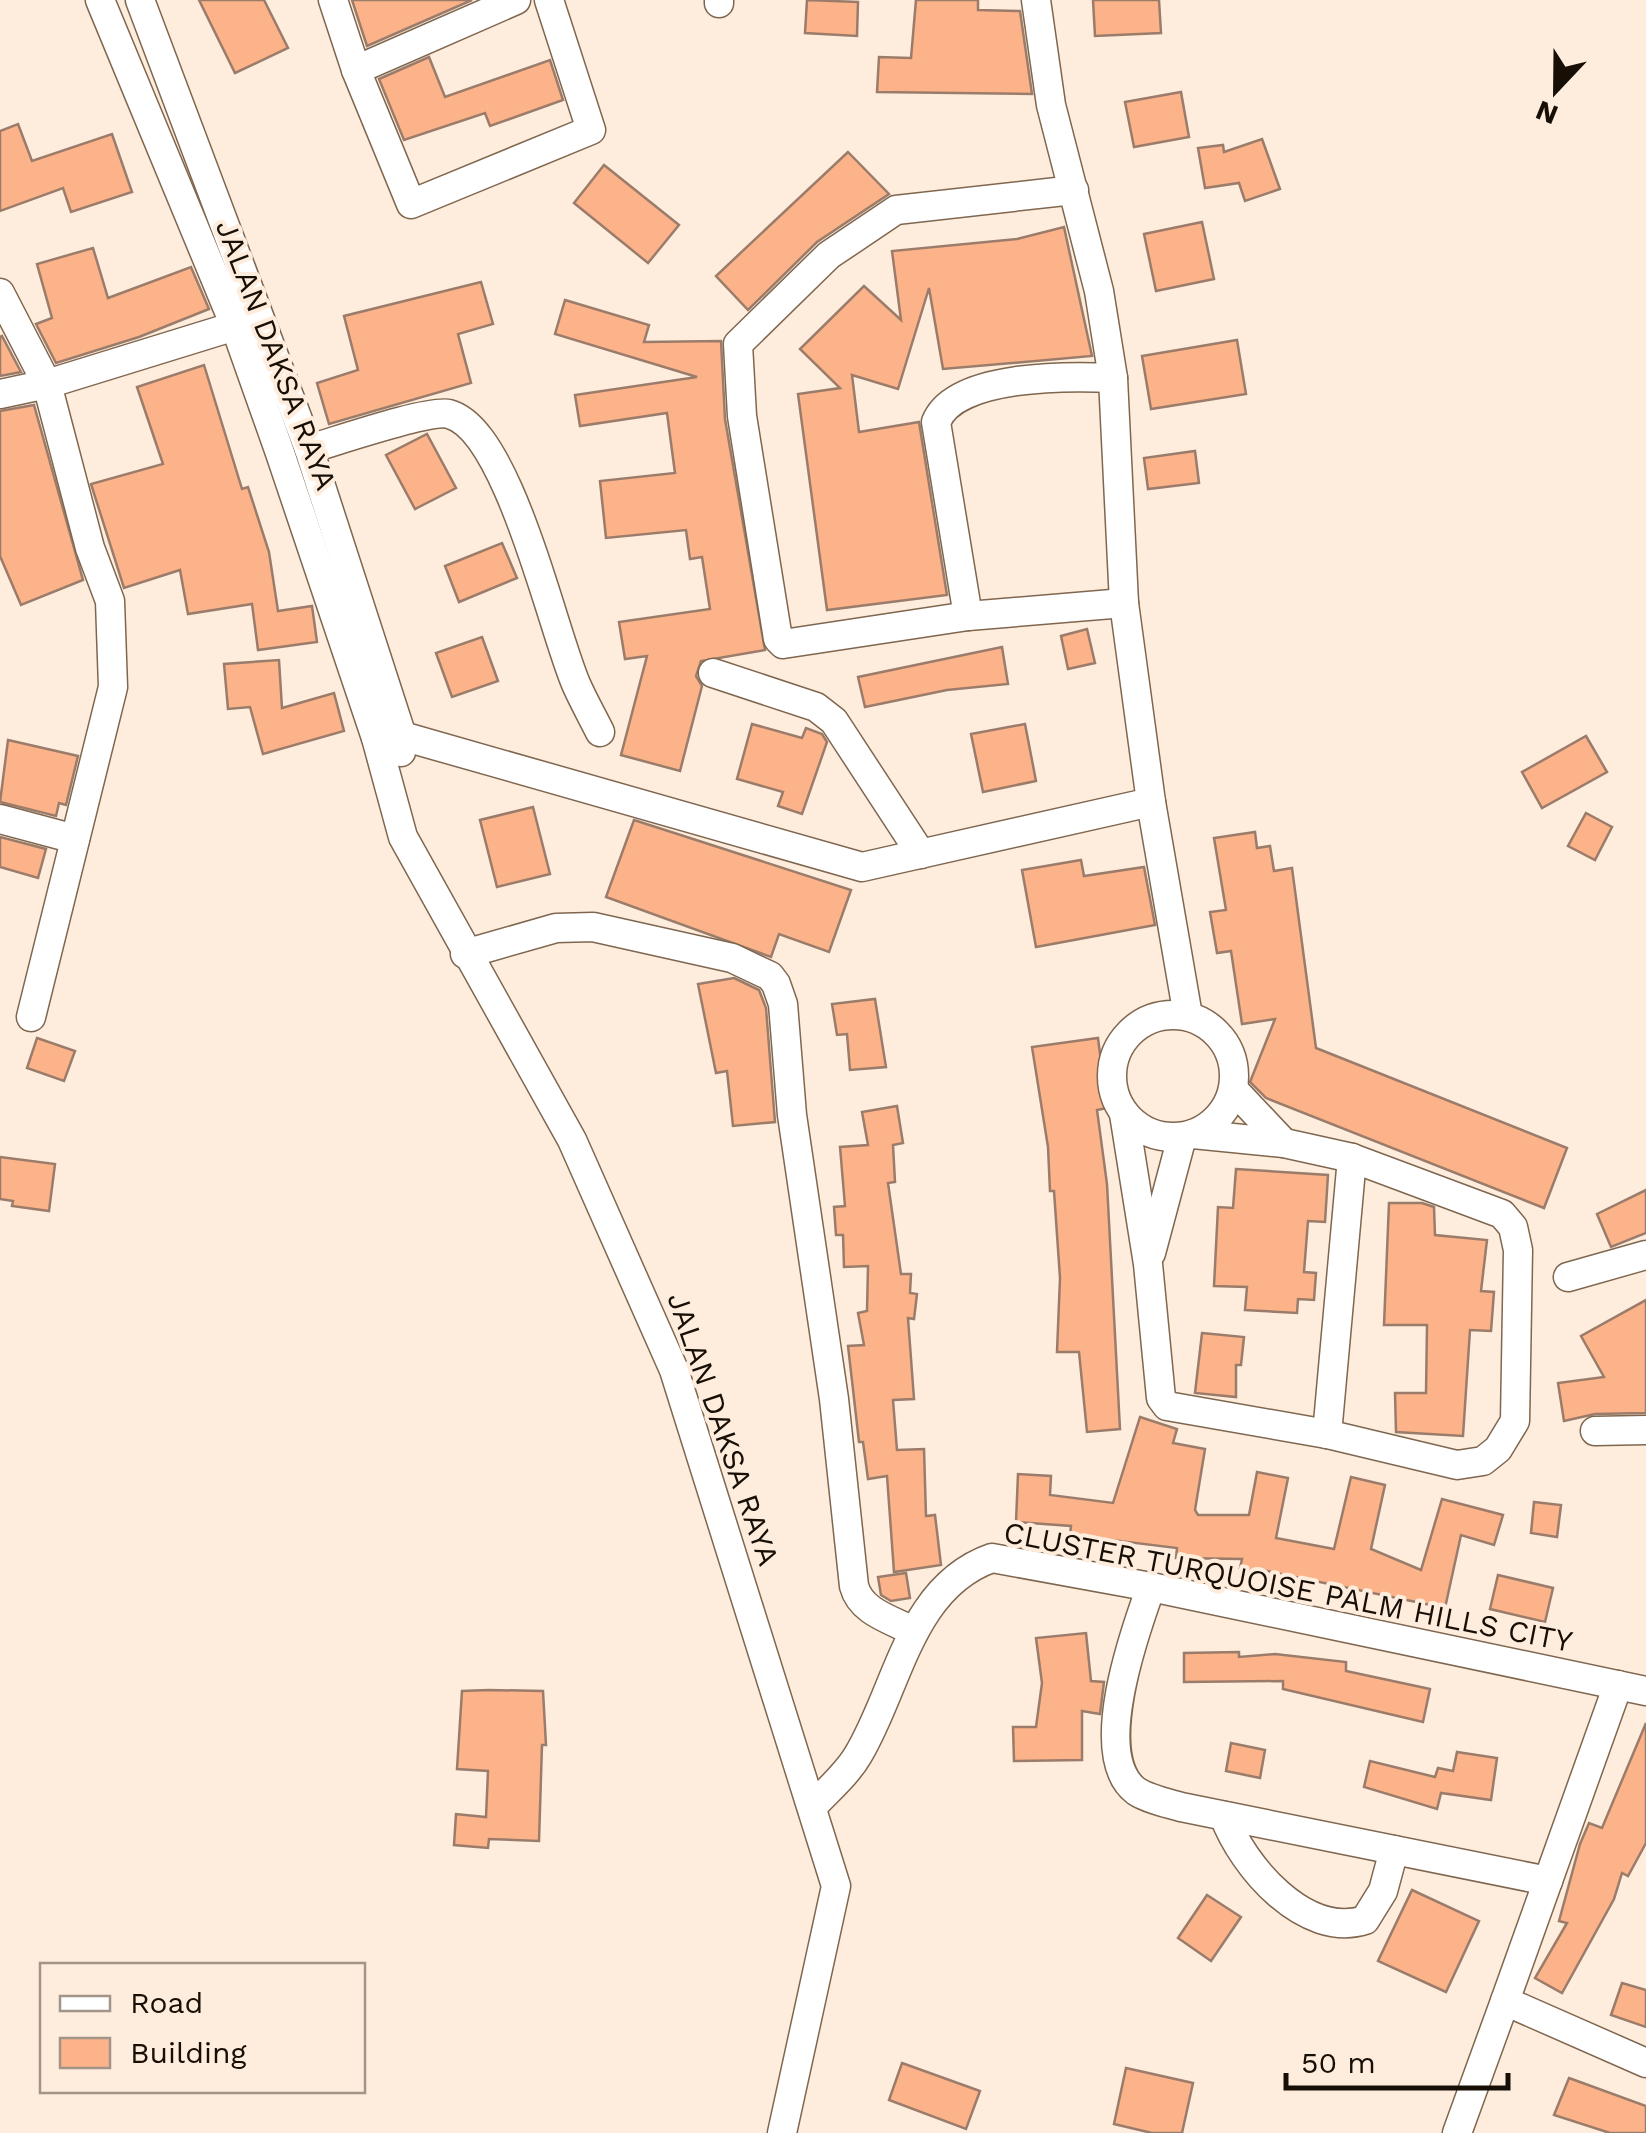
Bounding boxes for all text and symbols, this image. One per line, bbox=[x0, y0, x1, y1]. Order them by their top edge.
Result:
north arrow bbox=[1506, 40, 1606, 140]
text: N bbox=[1531, 94, 1563, 132]
street label: JALAN DAKSA RAYA bbox=[209, 215, 344, 495]
street label: JALAN DAKSA RAYA bbox=[660, 1288, 787, 1570]
street label: CLUSTER TURQUOISE PALM HILLS CITY bbox=[1001, 1514, 1575, 1659]
legend bbox=[40, 1963, 365, 2093]
text: Road bbox=[130, 1985, 203, 2020]
scale bar bbox=[1286, 2028, 1508, 2090]
text: Building bbox=[130, 2035, 247, 2070]
text: 50 m bbox=[1301, 2045, 1376, 2080]

